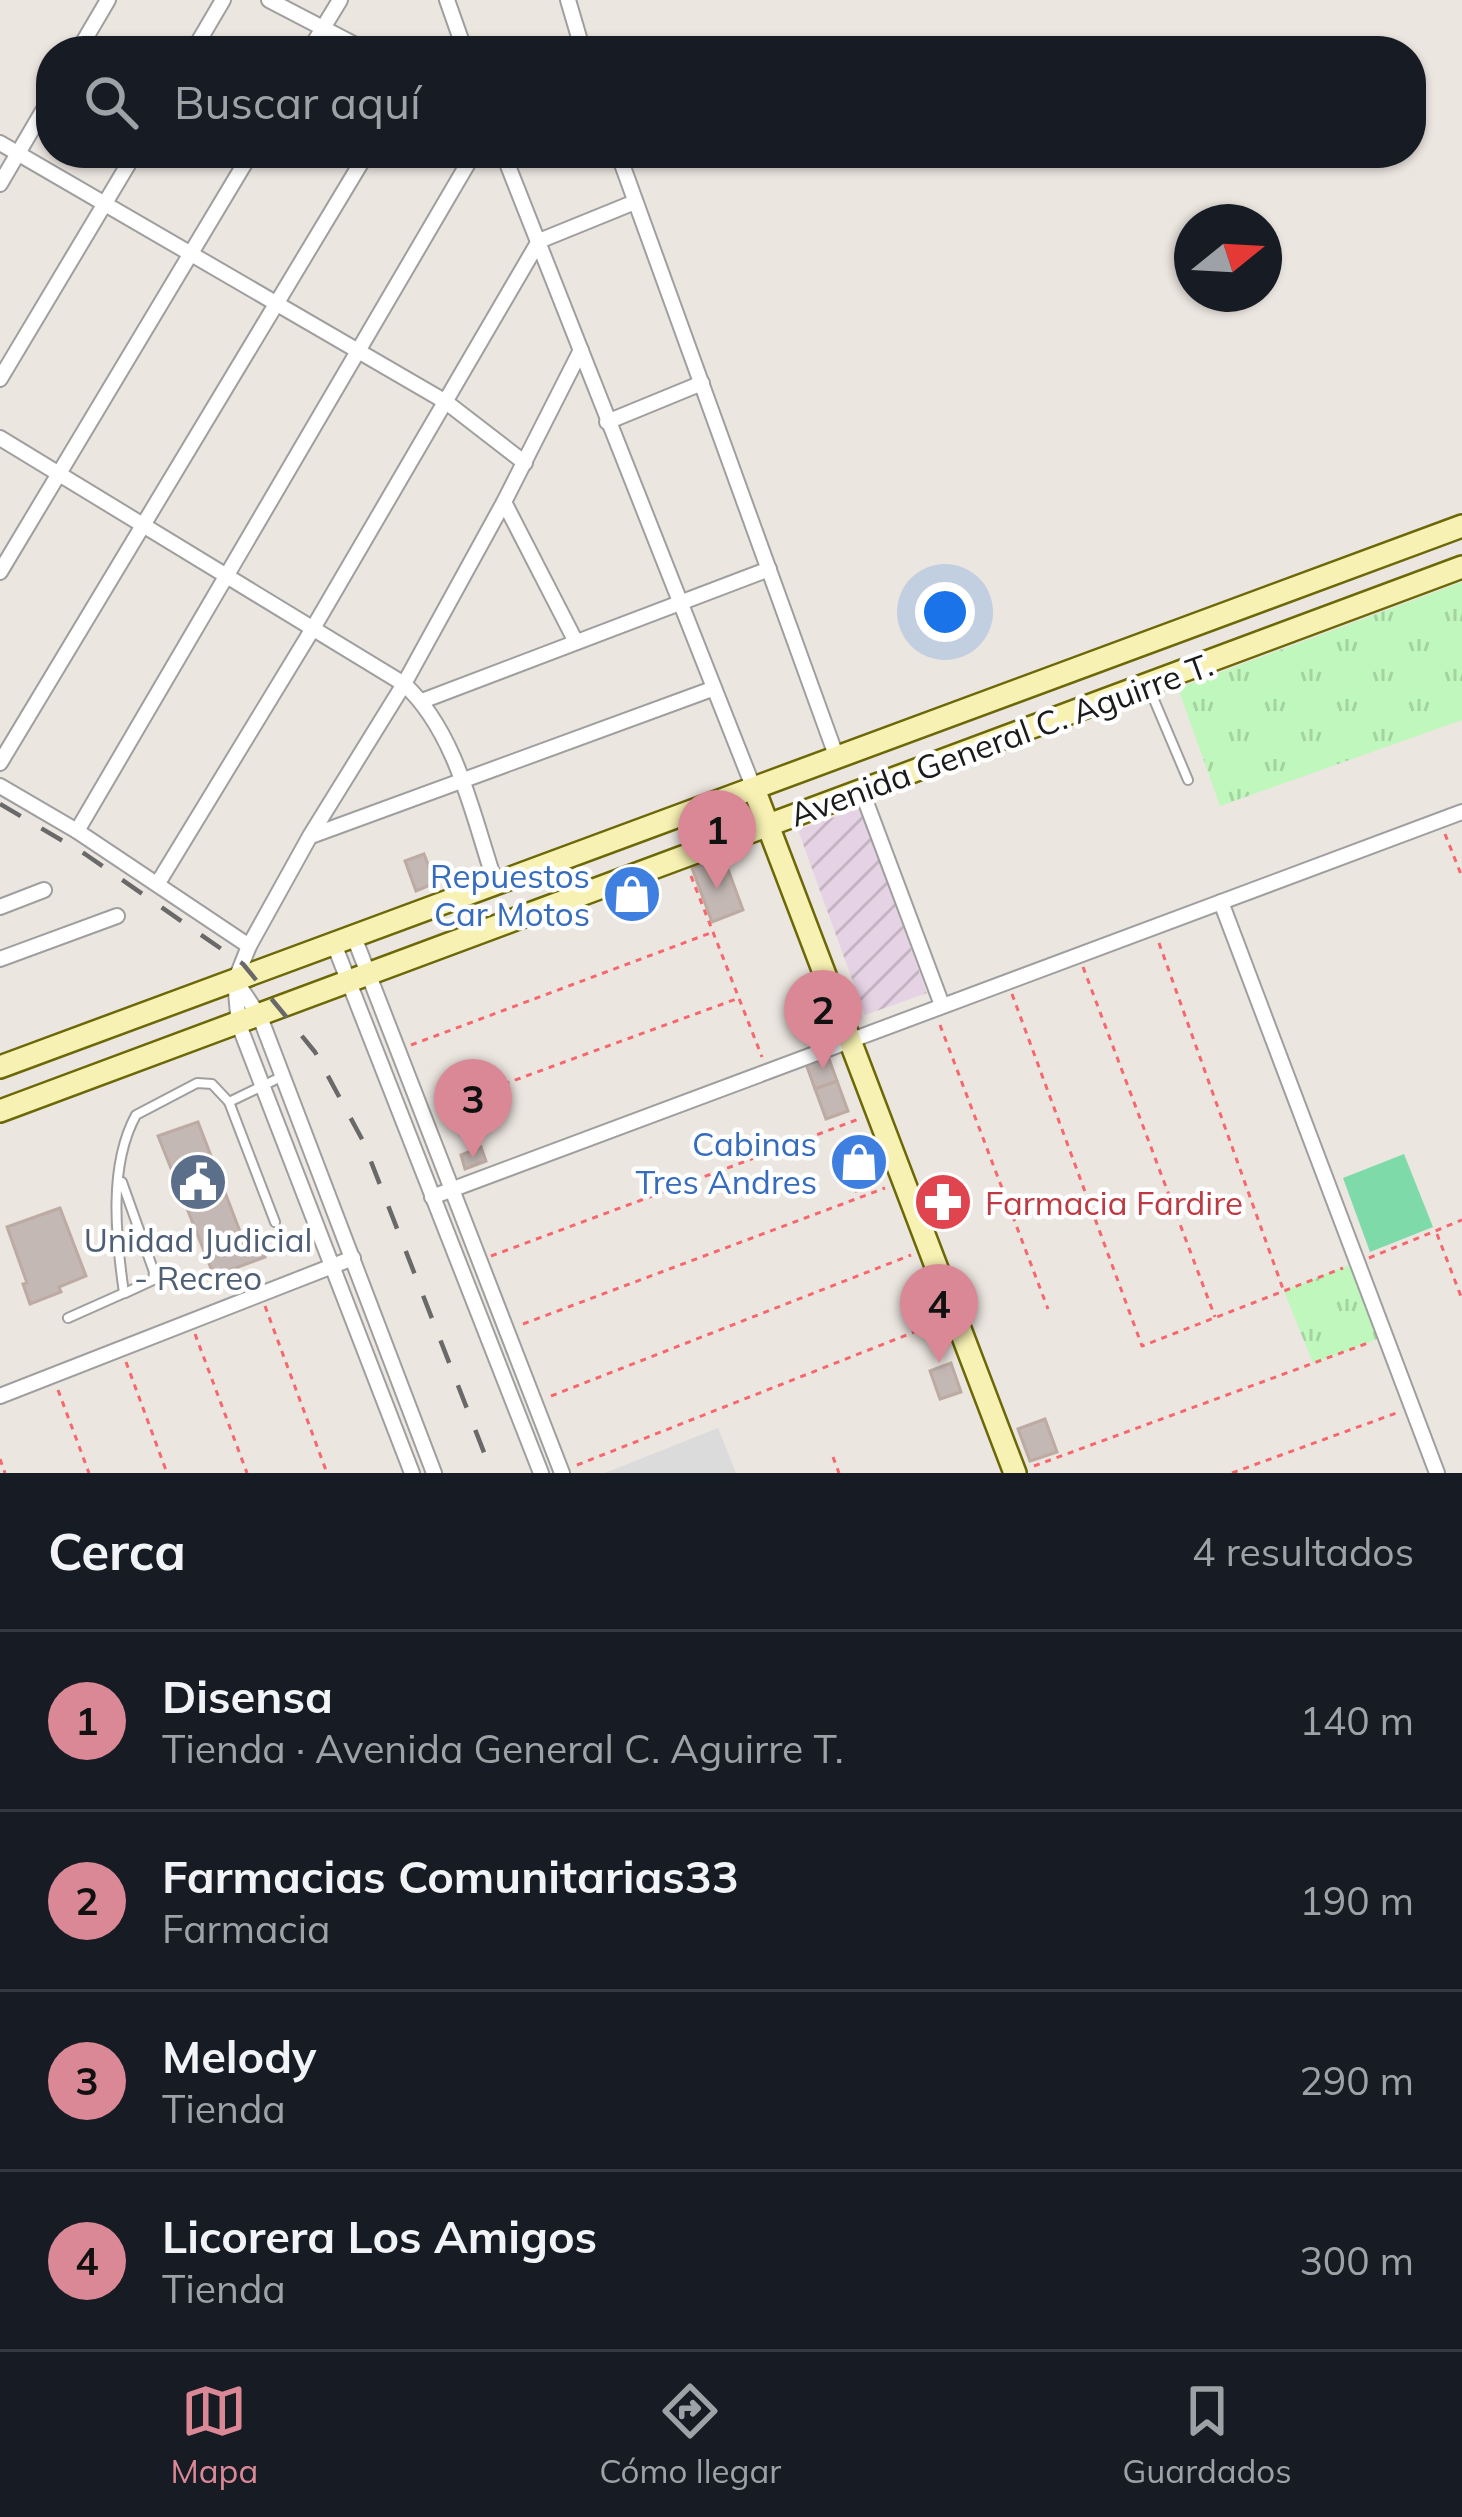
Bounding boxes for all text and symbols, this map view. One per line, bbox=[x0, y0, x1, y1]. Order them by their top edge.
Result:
search box bbox=[36, 36, 1426, 168]
icon: search bbox=[78, 69, 144, 135]
text: Buscar aquí bbox=[174, 74, 421, 130]
north arrow bbox=[1174, 204, 1282, 312]
your location bbox=[915, 582, 975, 642]
street label: Avenida General C. Aguirre T. bbox=[784, 643, 1218, 835]
pin: 1 bbox=[678, 790, 756, 889]
place label: Repuestos Car Motos bbox=[430, 855, 590, 934]
shop icon: Repuestos Car Motos bbox=[601, 863, 663, 925]
pin: 2 bbox=[784, 970, 862, 1069]
pin: 3 bbox=[434, 1059, 512, 1158]
place label: Cabinas Tres Andres bbox=[635, 1123, 817, 1202]
shop icon: Cabinas Tres Andres bbox=[828, 1131, 890, 1193]
public building icon: Unidad Judicial - Recreo bbox=[167, 1151, 229, 1213]
pharmacy icon: Farmacia Fardire bbox=[912, 1171, 974, 1233]
place label: Farmacia Fardire bbox=[985, 1182, 1243, 1223]
place label: Unidad Judicial - Recreo bbox=[84, 1219, 312, 1298]
pin: 4 bbox=[900, 1264, 978, 1363]
text: Cerca bbox=[48, 1519, 186, 1583]
text: 4 resultados bbox=[1192, 1527, 1414, 1576]
text: Disensa bbox=[162, 1668, 333, 1724]
text: 1 bbox=[75, 1696, 99, 1745]
text: 140 m bbox=[1299, 1696, 1414, 1745]
text: Tienda · Avenida General C. Aguirre T. bbox=[162, 1724, 844, 1773]
text: Farmacias Comunitarias33 bbox=[162, 1848, 739, 1904]
text: 2 bbox=[75, 1876, 99, 1925]
text: 190 m bbox=[1299, 1876, 1414, 1925]
text: Farmacia bbox=[162, 1904, 330, 1953]
text: Melody bbox=[162, 2028, 317, 2084]
text: 3 bbox=[75, 2056, 99, 2105]
text: 290 m bbox=[1299, 2056, 1414, 2105]
text: Tienda bbox=[162, 2084, 286, 2133]
text: Licorera Los Amigos bbox=[162, 2208, 597, 2264]
text: 4 bbox=[75, 2236, 99, 2285]
text: 300 m bbox=[1299, 2236, 1414, 2285]
text: Tienda bbox=[162, 2264, 286, 2313]
tab: Mapa bbox=[170, 2378, 258, 2491]
tab: Cómo llegar bbox=[599, 2378, 781, 2491]
tab: Guardados bbox=[1122, 2378, 1292, 2491]

